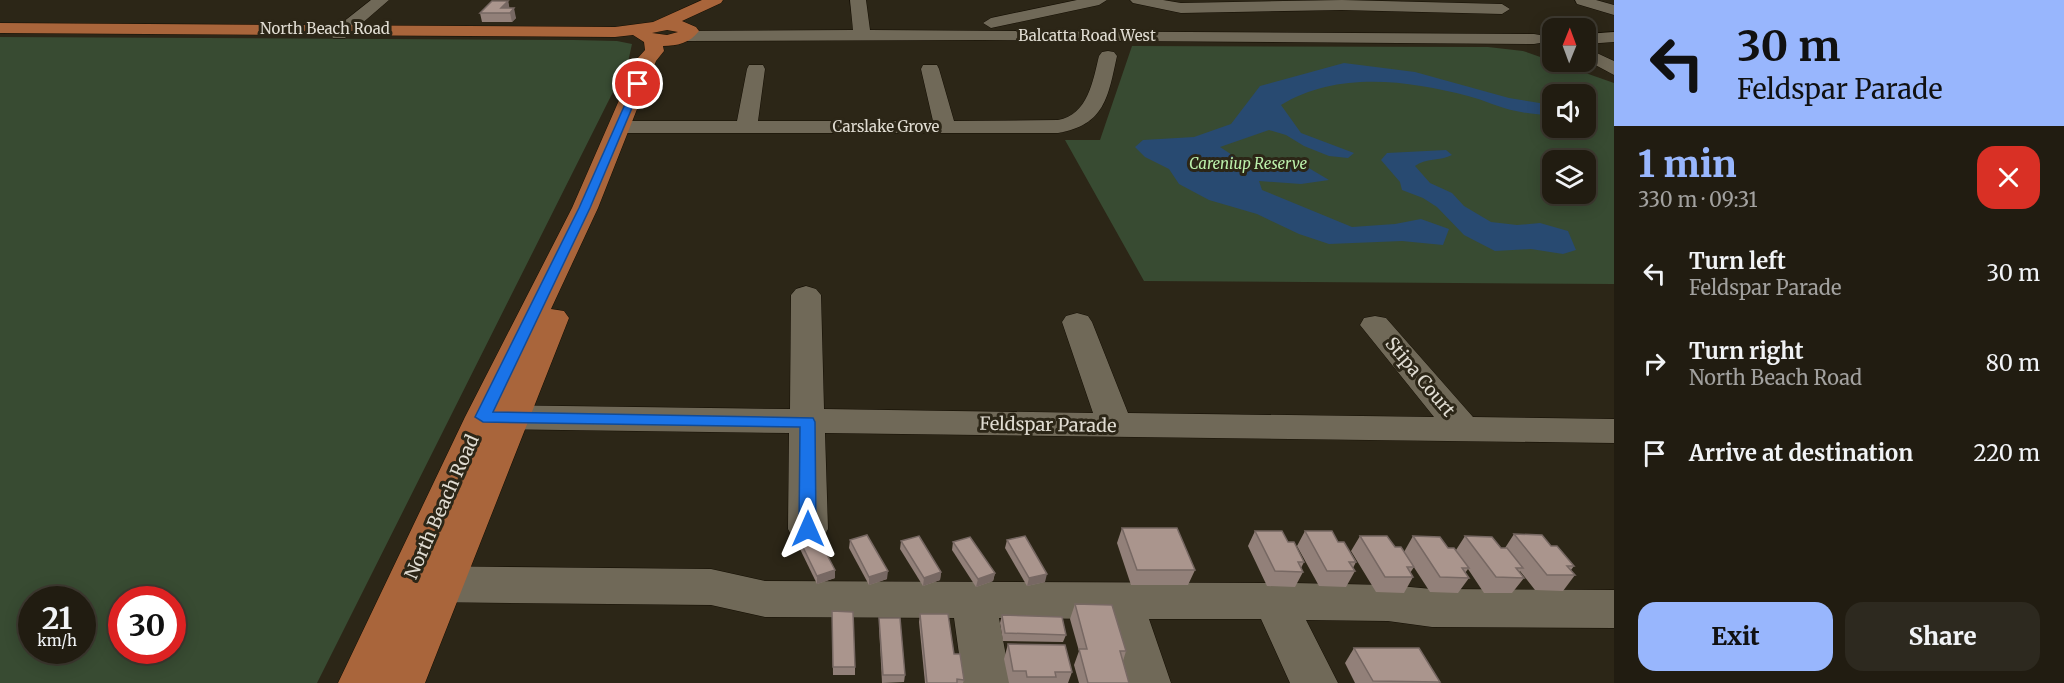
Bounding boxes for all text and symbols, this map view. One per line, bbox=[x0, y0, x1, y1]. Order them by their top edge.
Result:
north arrow bbox=[1542, 18, 1596, 72]
map controls bbox=[1542, 18, 1596, 204]
street label: North Beach Road bbox=[260, 19, 390, 38]
text: 30 m bbox=[1737, 20, 1841, 72]
icon: left bbox=[1638, 24, 1716, 102]
street label: Balcatta Road West bbox=[1018, 26, 1156, 45]
pin bbox=[612, 58, 663, 109]
icon: arrive bbox=[621, 67, 654, 100]
text: Feldspar Parade bbox=[1737, 72, 1943, 106]
button: sound bbox=[1542, 84, 1596, 138]
street label: Carslake Grove bbox=[833, 117, 940, 136]
text: 1 min bbox=[1638, 142, 1737, 187]
button: close bbox=[1977, 146, 2040, 209]
button: layers bbox=[1542, 150, 1596, 204]
park label: Careniup Reserve bbox=[1189, 154, 1307, 173]
text: 330 m · 09:31 bbox=[1638, 187, 1757, 212]
text: Turn left bbox=[1689, 247, 1786, 275]
icon: left bbox=[1638, 257, 1671, 290]
text: 30 m bbox=[1986, 259, 2040, 287]
text: Feldspar Parade bbox=[1689, 275, 1841, 300]
street label: Stipa Court bbox=[1380, 332, 1460, 421]
text: Turn right bbox=[1689, 337, 1803, 365]
icon: right bbox=[1638, 347, 1671, 380]
text: 80 m bbox=[1986, 349, 2040, 377]
text: North Beach Road bbox=[1689, 365, 1862, 390]
street label: Feldspar Parade bbox=[979, 412, 1117, 437]
street label: North Beach Road bbox=[399, 431, 484, 583]
icon: arrive bbox=[1638, 437, 1671, 470]
text: Arrive at destination bbox=[1689, 439, 1913, 467]
text: 220 m bbox=[1973, 439, 2040, 467]
position arrow bbox=[776, 497, 840, 561]
speed limit sign: 30 bbox=[108, 586, 186, 664]
text: 21 bbox=[42, 599, 72, 637]
button: Exit bbox=[1638, 602, 1833, 671]
button: Share bbox=[1845, 602, 2040, 671]
text: km/h bbox=[37, 631, 77, 650]

